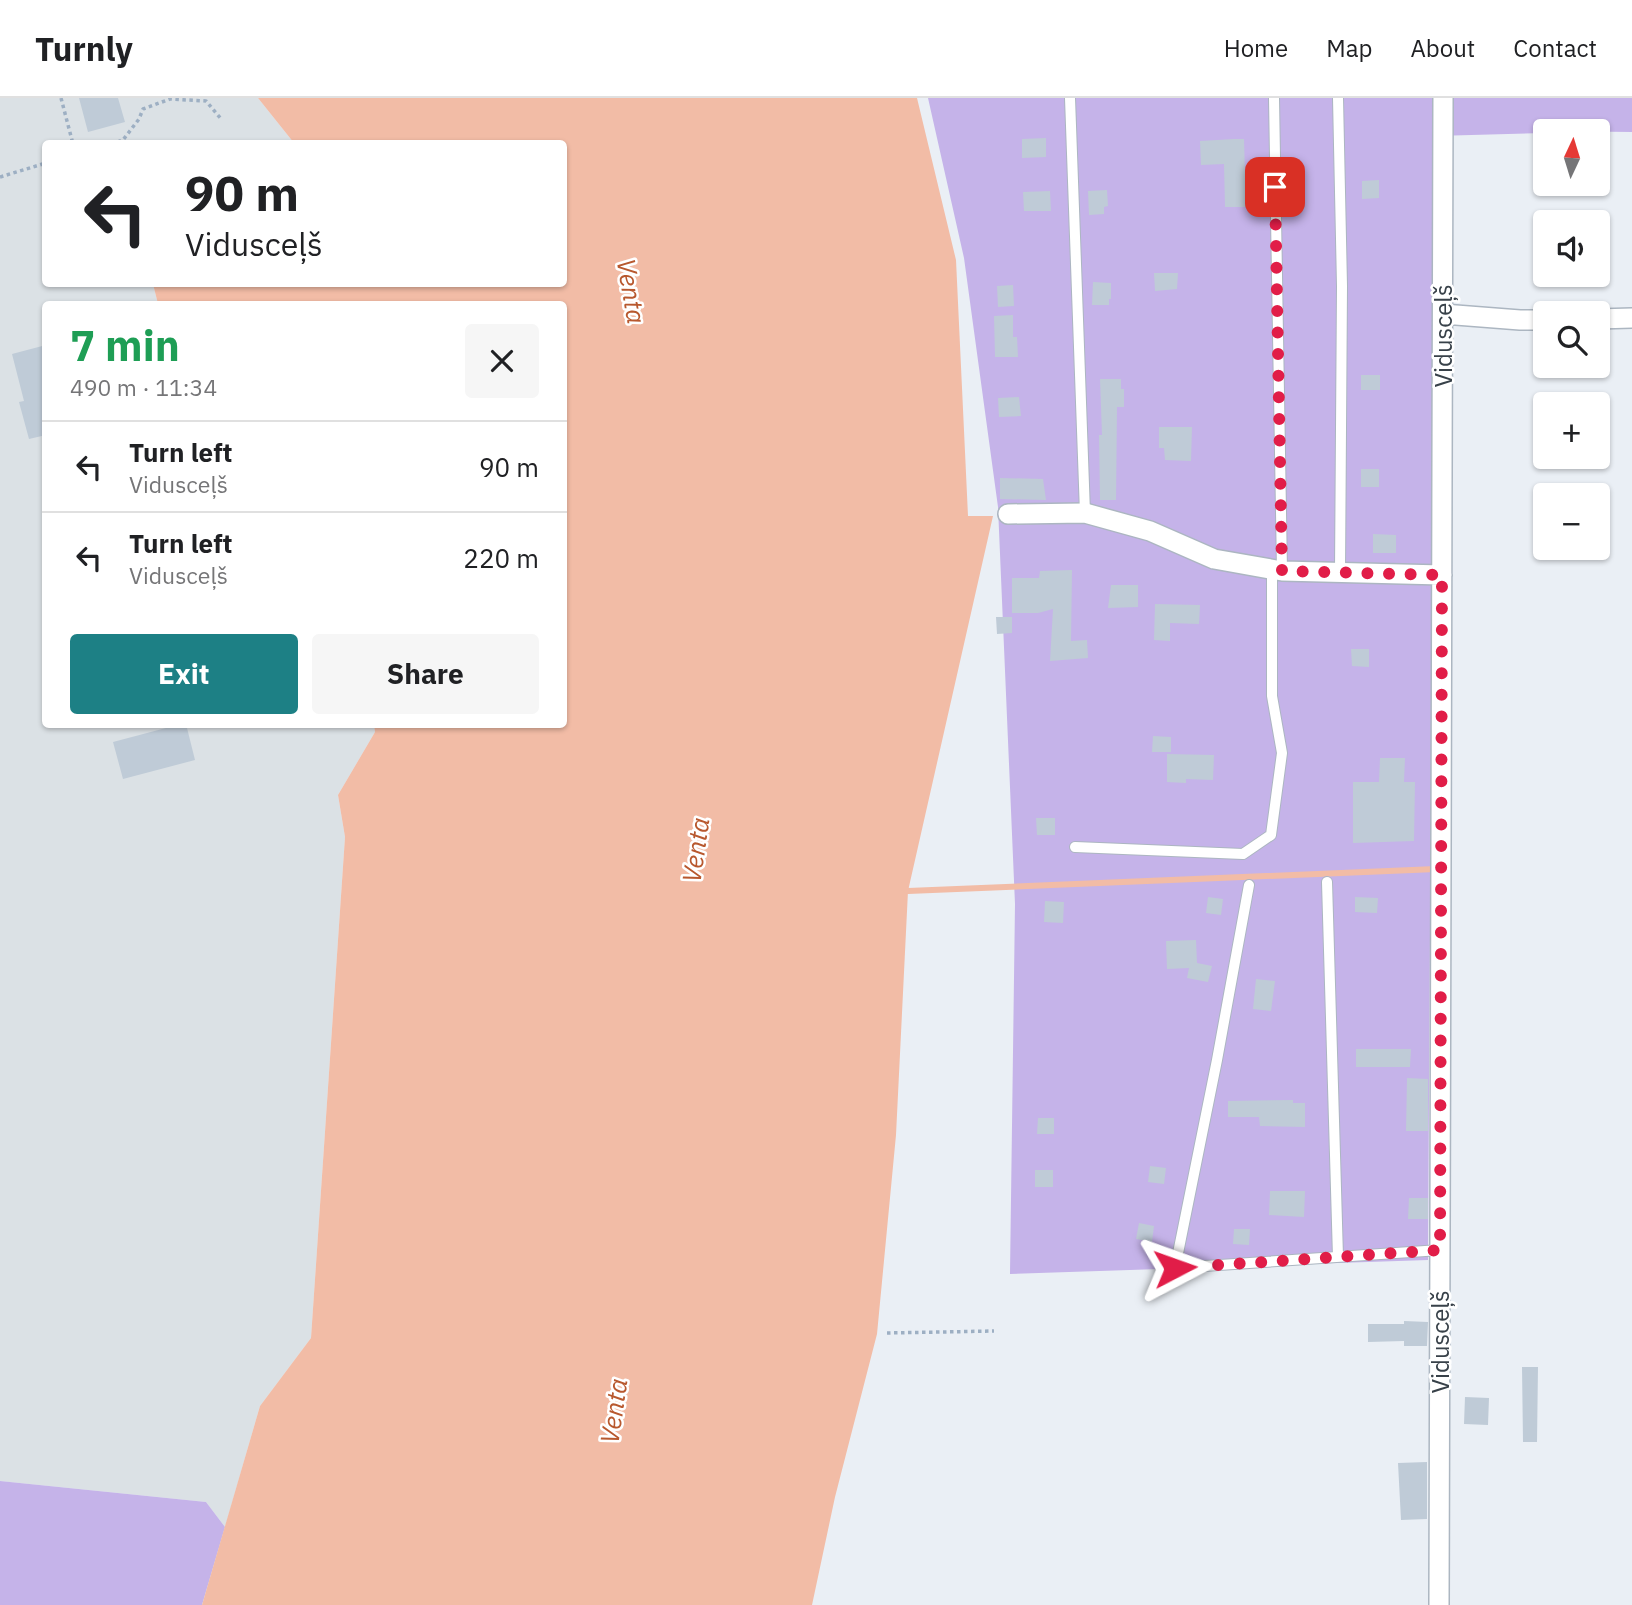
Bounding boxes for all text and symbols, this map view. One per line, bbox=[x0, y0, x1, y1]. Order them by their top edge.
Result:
text: Turnly bbox=[35, 27, 133, 70]
text: Home bbox=[1224, 32, 1288, 64]
text: Map bbox=[1326, 32, 1372, 64]
text: About bbox=[1410, 32, 1475, 64]
text: Contact bbox=[1513, 32, 1597, 64]
north arrow bbox=[1533, 119, 1610, 196]
map controls bbox=[1533, 119, 1610, 560]
pin bbox=[1245, 157, 1305, 217]
text: 90 m bbox=[185, 161, 299, 224]
icon: left bbox=[70, 168, 161, 259]
icon: arrive bbox=[1256, 168, 1294, 206]
button: sound bbox=[1533, 210, 1610, 287]
text: Vidusceļš bbox=[185, 223, 323, 265]
water label: Venta bbox=[610, 256, 654, 326]
street label: Vidusceļš bbox=[1427, 284, 1459, 388]
button: search bbox=[1533, 301, 1610, 378]
text: 7 min bbox=[70, 318, 180, 373]
button: close bbox=[465, 324, 539, 398]
text: 490 m · 11:34 bbox=[70, 372, 217, 402]
button: + bbox=[1533, 392, 1610, 469]
text: Turn left bbox=[129, 435, 232, 469]
icon: left bbox=[70, 448, 108, 486]
text: 90 m bbox=[479, 450, 539, 484]
text: Vidusceļš bbox=[129, 469, 228, 499]
button: − bbox=[1533, 483, 1610, 560]
text: Turn left bbox=[129, 526, 232, 560]
icon: left bbox=[70, 539, 108, 577]
text: 220 m bbox=[463, 541, 539, 575]
text: Vidusceļš bbox=[129, 560, 228, 590]
button: Exit bbox=[70, 634, 298, 714]
button: Share bbox=[312, 634, 539, 714]
water label: Venta bbox=[674, 815, 716, 885]
position arrow bbox=[1138, 1231, 1212, 1305]
street label: Vidusceļš bbox=[1424, 1290, 1456, 1394]
water label: Venta bbox=[592, 1376, 634, 1446]

